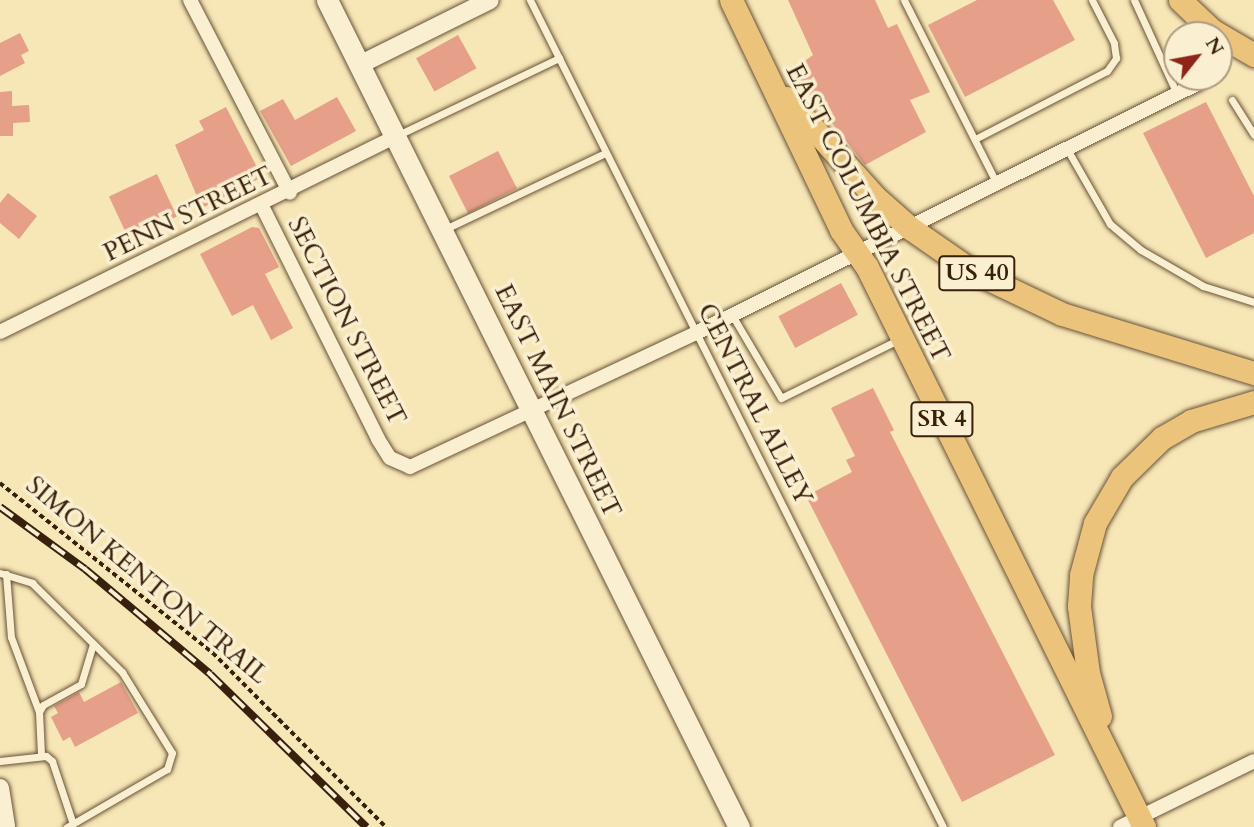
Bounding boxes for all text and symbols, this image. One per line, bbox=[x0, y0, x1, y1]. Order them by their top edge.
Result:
north arrow bbox=[1163, 21, 1233, 91]
text: N bbox=[1199, 32, 1230, 60]
street label: EAST COLUMBIA STREET bbox=[779, 59, 957, 367]
street label: PENN STREET bbox=[98, 160, 278, 268]
street label: SECTION STREET bbox=[281, 212, 413, 430]
road number: US 40 bbox=[937, 252, 1017, 294]
street label: EAST MAIN STREET bbox=[488, 279, 628, 523]
street label: CENTRAL ALLEY bbox=[691, 298, 819, 510]
road number: SR 4 bbox=[909, 398, 975, 440]
street label: SIMON KENTON TRAIL bbox=[20, 470, 274, 690]

